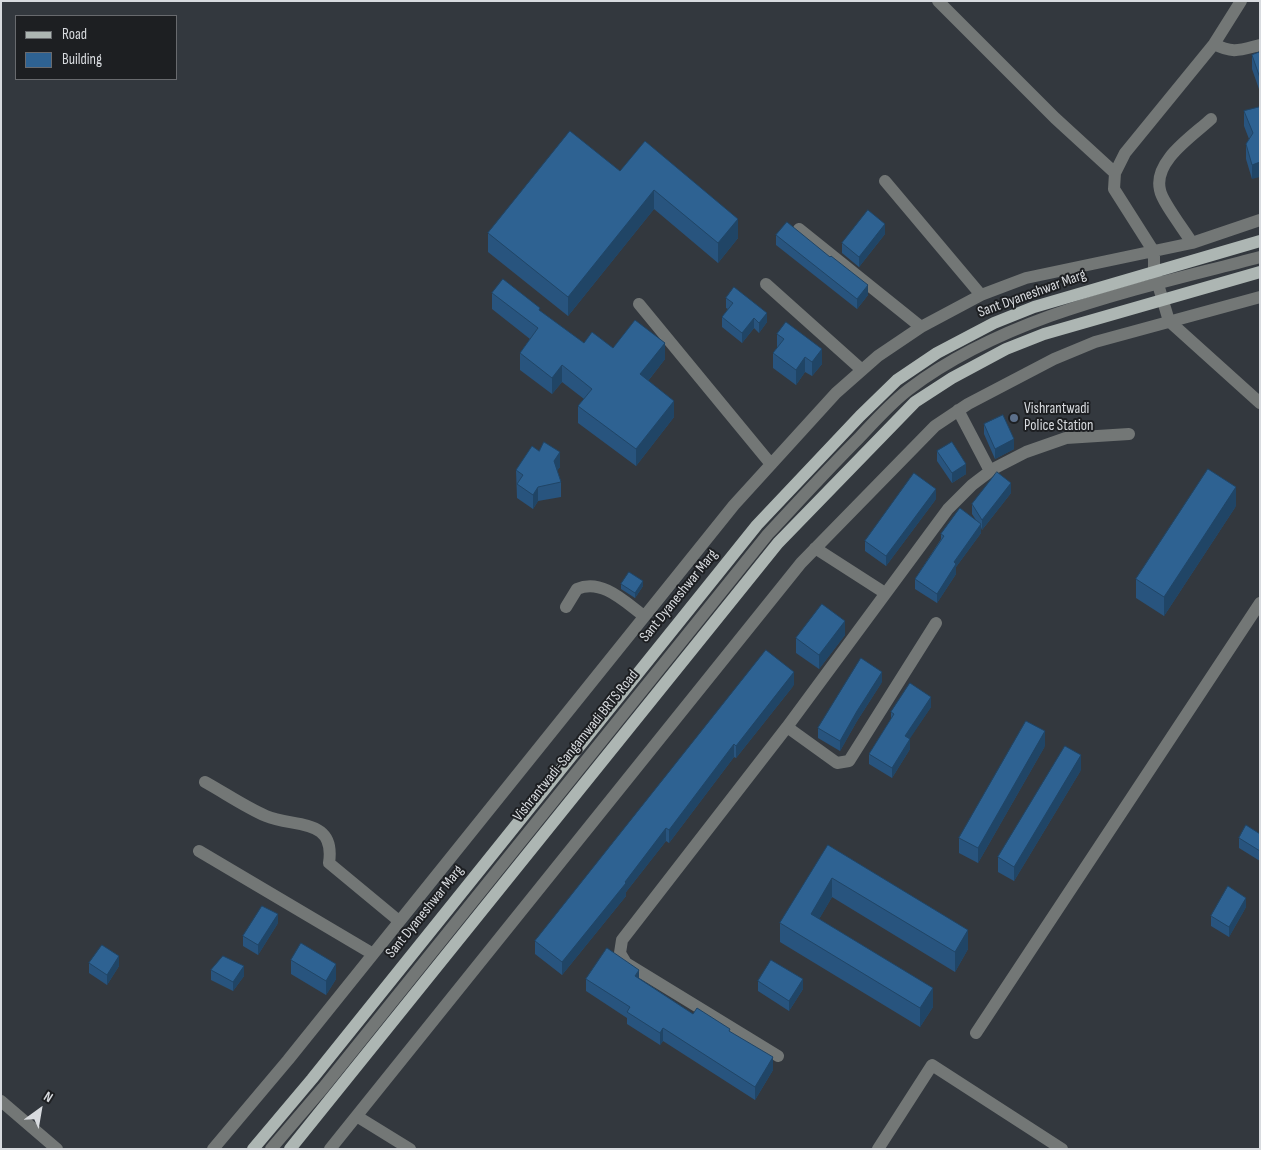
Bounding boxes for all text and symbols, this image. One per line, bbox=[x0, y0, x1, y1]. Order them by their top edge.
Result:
legend bbox=[15, 15, 178, 80]
text: Road bbox=[62, 25, 87, 44]
text: Building bbox=[62, 50, 102, 69]
street label: Sant Dyaneshwar Marg bbox=[975, 266, 1089, 322]
place label: Vishrantwadi Police Station bbox=[1024, 400, 1094, 435]
marker: Vishrantwadi Police Station bbox=[1008, 412, 1020, 424]
street label: Sant Dyaneshwar Marg bbox=[636, 546, 722, 646]
street label: Vishrantwadi-Sangamwadi BRTS Road bbox=[509, 667, 643, 825]
street label: Sant Dyaneshwar Marg bbox=[382, 862, 468, 962]
north arrow bbox=[15, 1085, 65, 1135]
text: N bbox=[41, 1088, 56, 1106]

